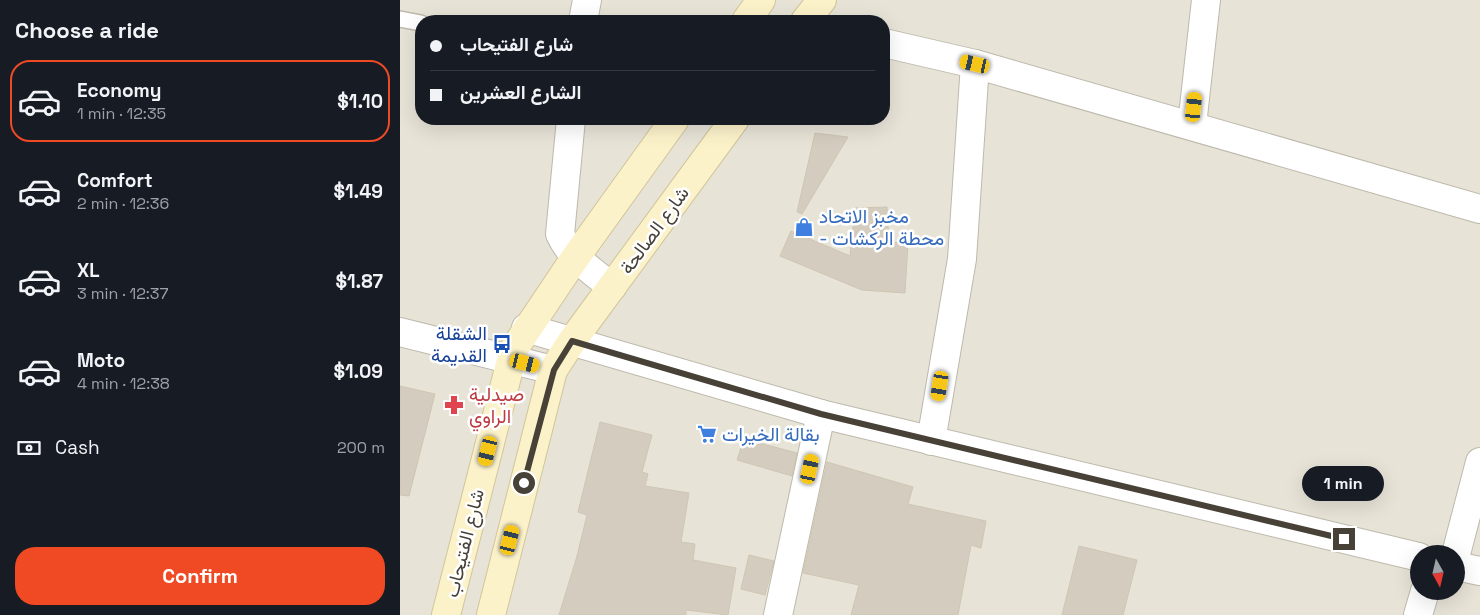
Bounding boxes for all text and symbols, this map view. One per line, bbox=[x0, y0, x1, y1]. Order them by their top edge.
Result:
text: Choose a ride bbox=[15, 16, 159, 44]
text: شارع الفتيحاب bbox=[460, 32, 573, 57]
car bbox=[958, 53, 991, 75]
text: Economy bbox=[77, 78, 161, 103]
icon: car bbox=[17, 79, 62, 124]
text: الشارع العشرين bbox=[460, 80, 582, 105]
text: $1.10 bbox=[337, 89, 383, 114]
car bbox=[1184, 91, 1203, 123]
text: 1 min · 12:35 bbox=[77, 103, 166, 124]
text: Comfort bbox=[77, 168, 153, 193]
icon: car bbox=[17, 169, 62, 214]
text: $1.49 bbox=[333, 179, 383, 204]
street label: شارع الصالحة bbox=[614, 181, 695, 279]
text: 2 min · 12:36 bbox=[77, 193, 169, 214]
place label: مخبز الاتحاد - محطة الركشات bbox=[819, 204, 944, 251]
shop icon: مخبز الاتحاد - محطة الركشات bbox=[793, 216, 815, 238]
text: XL bbox=[77, 258, 100, 283]
icon: car bbox=[17, 259, 62, 304]
text: $1.87 bbox=[335, 269, 383, 294]
text: 3 min · 12:37 bbox=[77, 283, 169, 304]
place label: الشقلة القديمة bbox=[431, 321, 487, 368]
bus stop icon: الشقلة القديمة bbox=[491, 333, 513, 355]
text: Moto bbox=[77, 348, 125, 373]
icon: car bbox=[17, 349, 62, 394]
car bbox=[508, 352, 541, 374]
text: $1.09 bbox=[333, 359, 383, 384]
car bbox=[930, 370, 949, 402]
text: 4 min · 12:38 bbox=[77, 373, 170, 394]
place label: صيدلية الراوي bbox=[469, 382, 524, 432]
pharmacy icon: صيدلية الراوي bbox=[443, 394, 465, 416]
place label: بقالة الخيرات bbox=[722, 422, 820, 447]
supermarket icon: بقالة الخيرات bbox=[696, 423, 718, 445]
icon: cash bbox=[15, 434, 43, 462]
text: Cash bbox=[55, 435, 100, 460]
car bbox=[477, 435, 498, 467]
text: 200 m bbox=[337, 437, 385, 458]
car bbox=[799, 453, 820, 485]
callout: 1 min bbox=[1303, 466, 1385, 502]
route start bbox=[513, 472, 535, 494]
text: 1 min bbox=[1323, 473, 1363, 494]
street label: شارع الفتيحاب bbox=[439, 486, 490, 600]
car bbox=[499, 524, 520, 556]
route end bbox=[1333, 528, 1355, 550]
north arrow bbox=[1410, 545, 1465, 600]
map controls bbox=[1410, 545, 1465, 600]
button: Confirm bbox=[15, 547, 385, 605]

